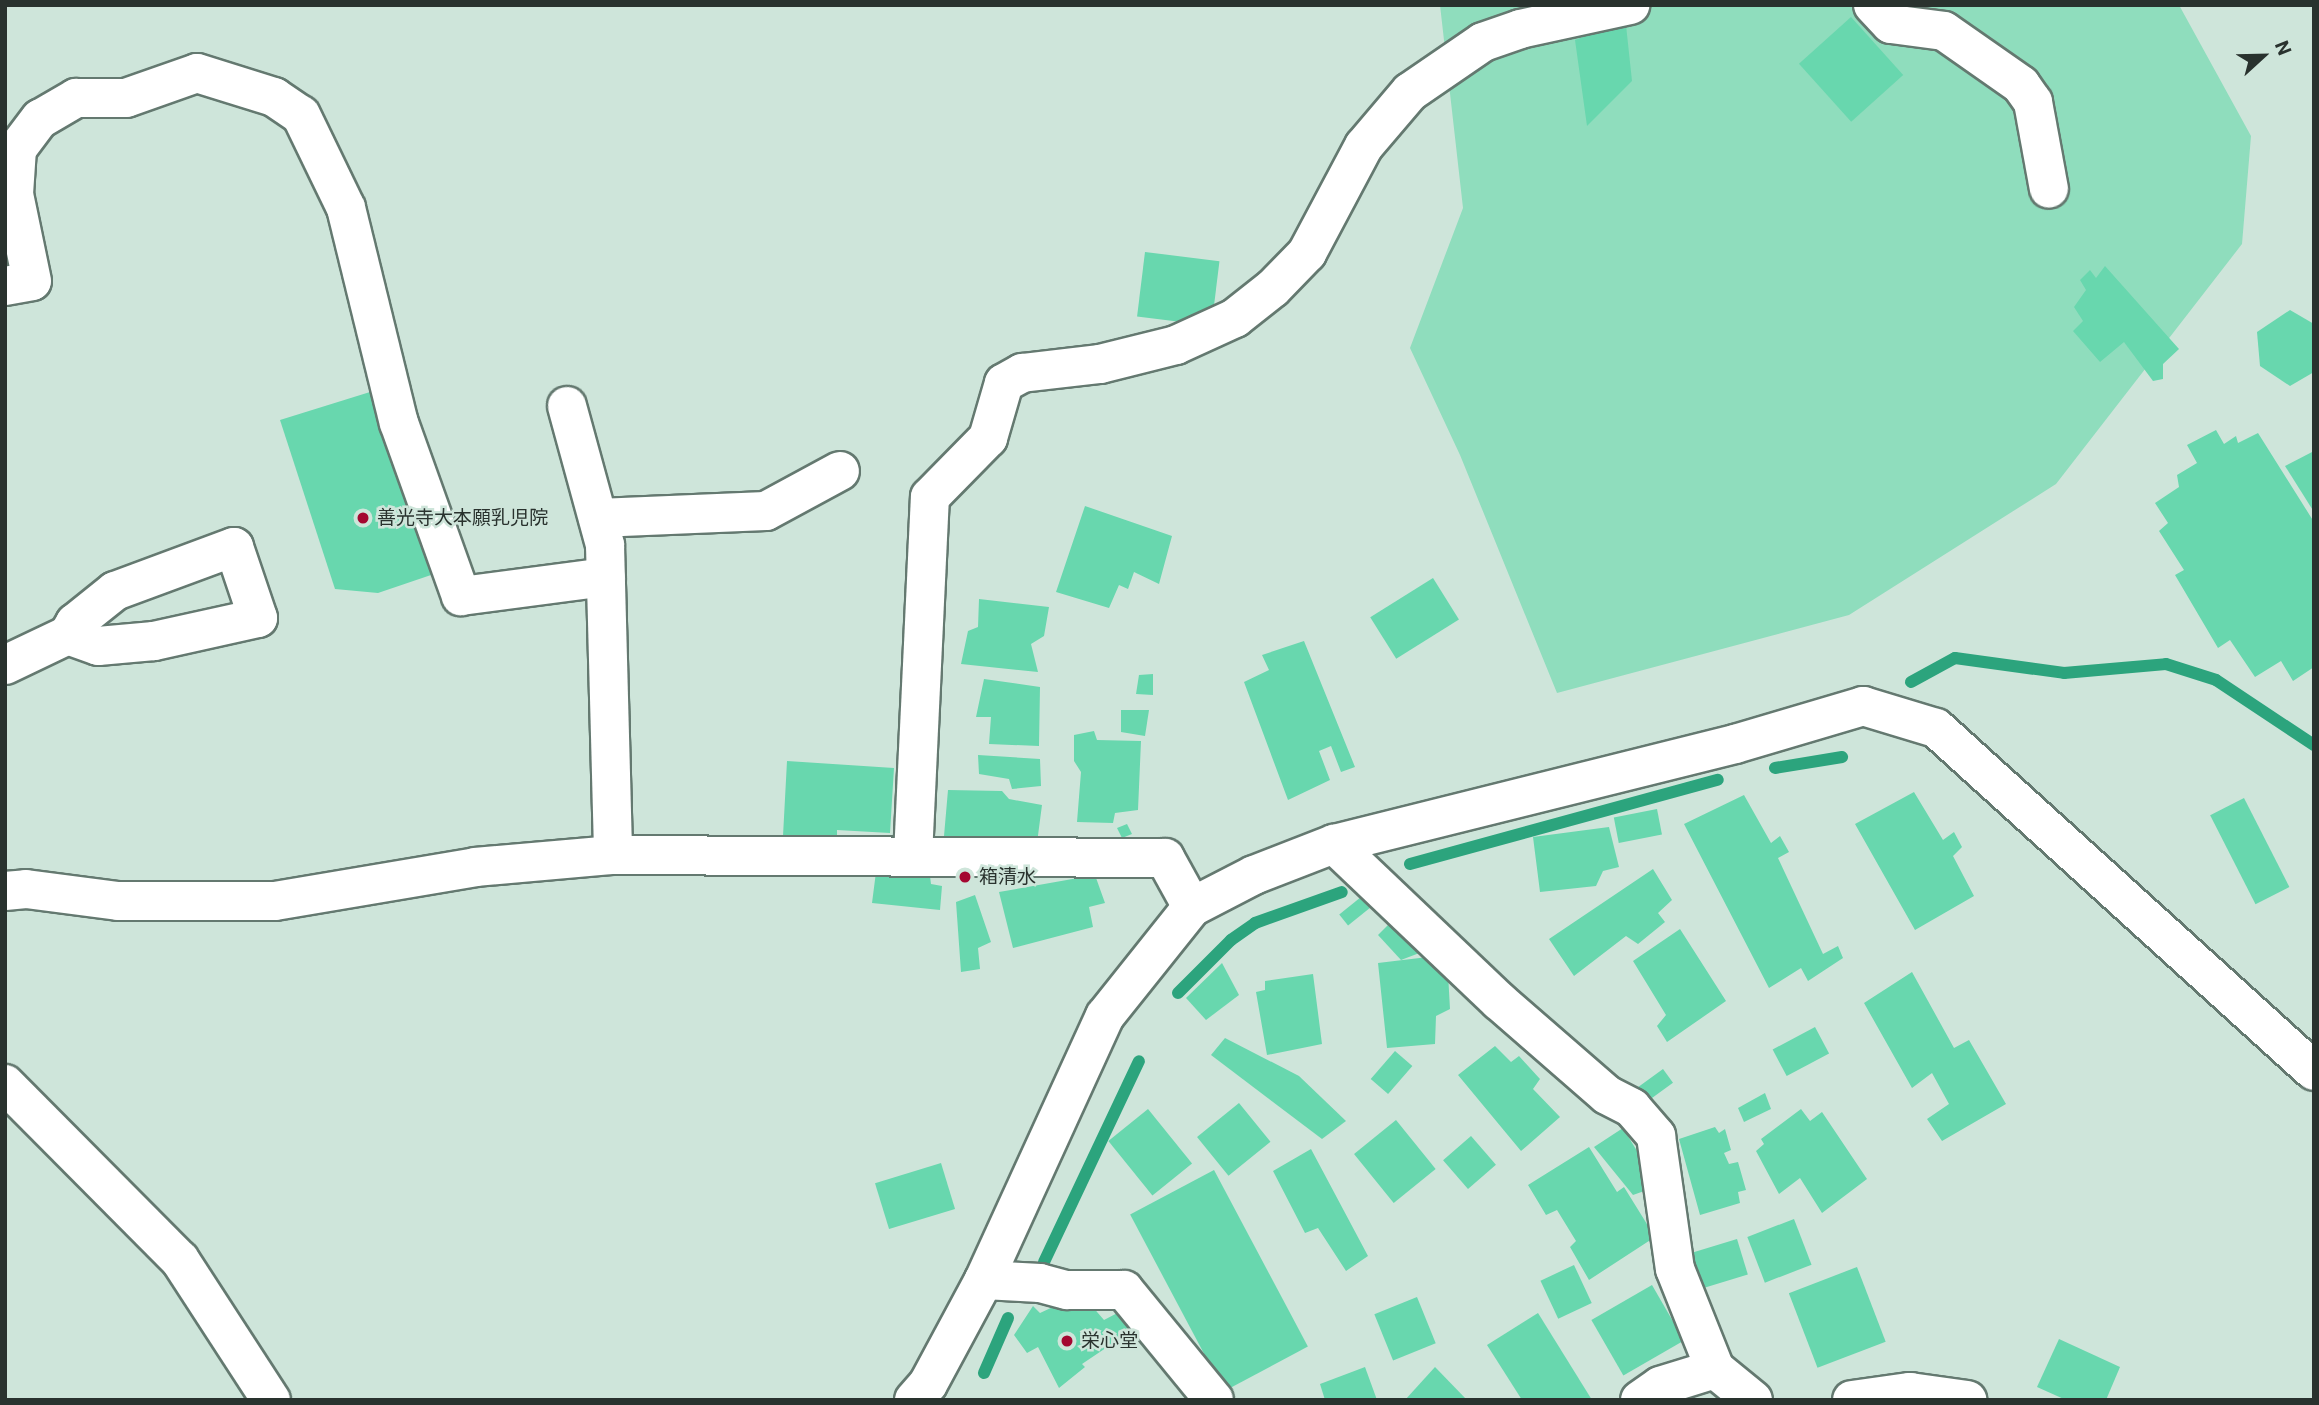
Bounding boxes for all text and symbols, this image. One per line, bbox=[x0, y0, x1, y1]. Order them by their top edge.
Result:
north arrow bbox=[2228, 21, 2298, 91]
text: N bbox=[2270, 37, 2296, 58]
place label: 善光寺大本願乳児院 bbox=[377, 507, 548, 529]
marker: 善光寺大本願乳児院 bbox=[355, 510, 371, 526]
place label: 箱清水 bbox=[979, 866, 1036, 888]
marker: 箱清水 bbox=[957, 869, 973, 885]
place label: 栄心堂 bbox=[1081, 1330, 1138, 1352]
marker: 栄心堂 bbox=[1059, 1333, 1075, 1349]

